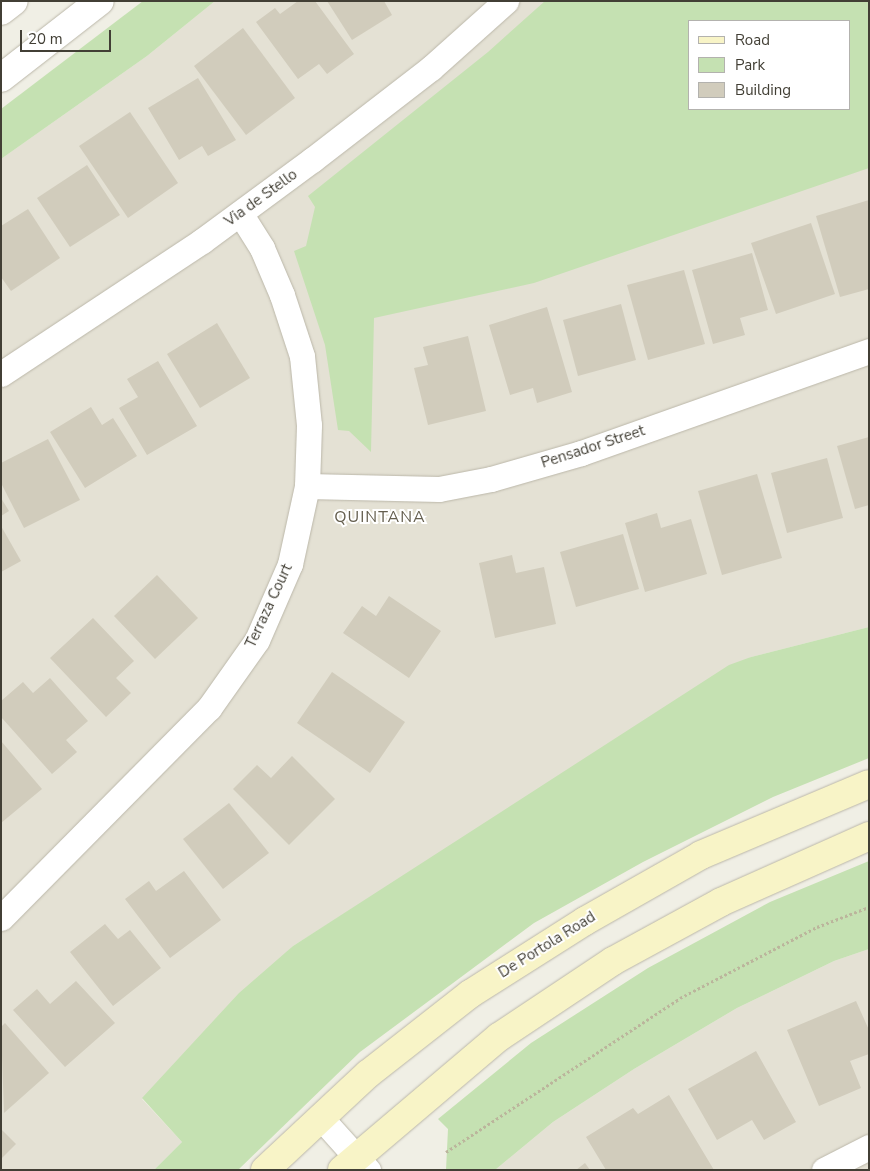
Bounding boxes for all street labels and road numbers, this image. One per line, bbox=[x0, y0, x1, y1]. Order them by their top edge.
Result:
street label: Via de Stello bbox=[221, 166, 301, 230]
street label: Pensador Street bbox=[539, 422, 647, 472]
street label: Terraza Court bbox=[242, 561, 296, 651]
street label: De Portola Road bbox=[495, 908, 599, 982]

